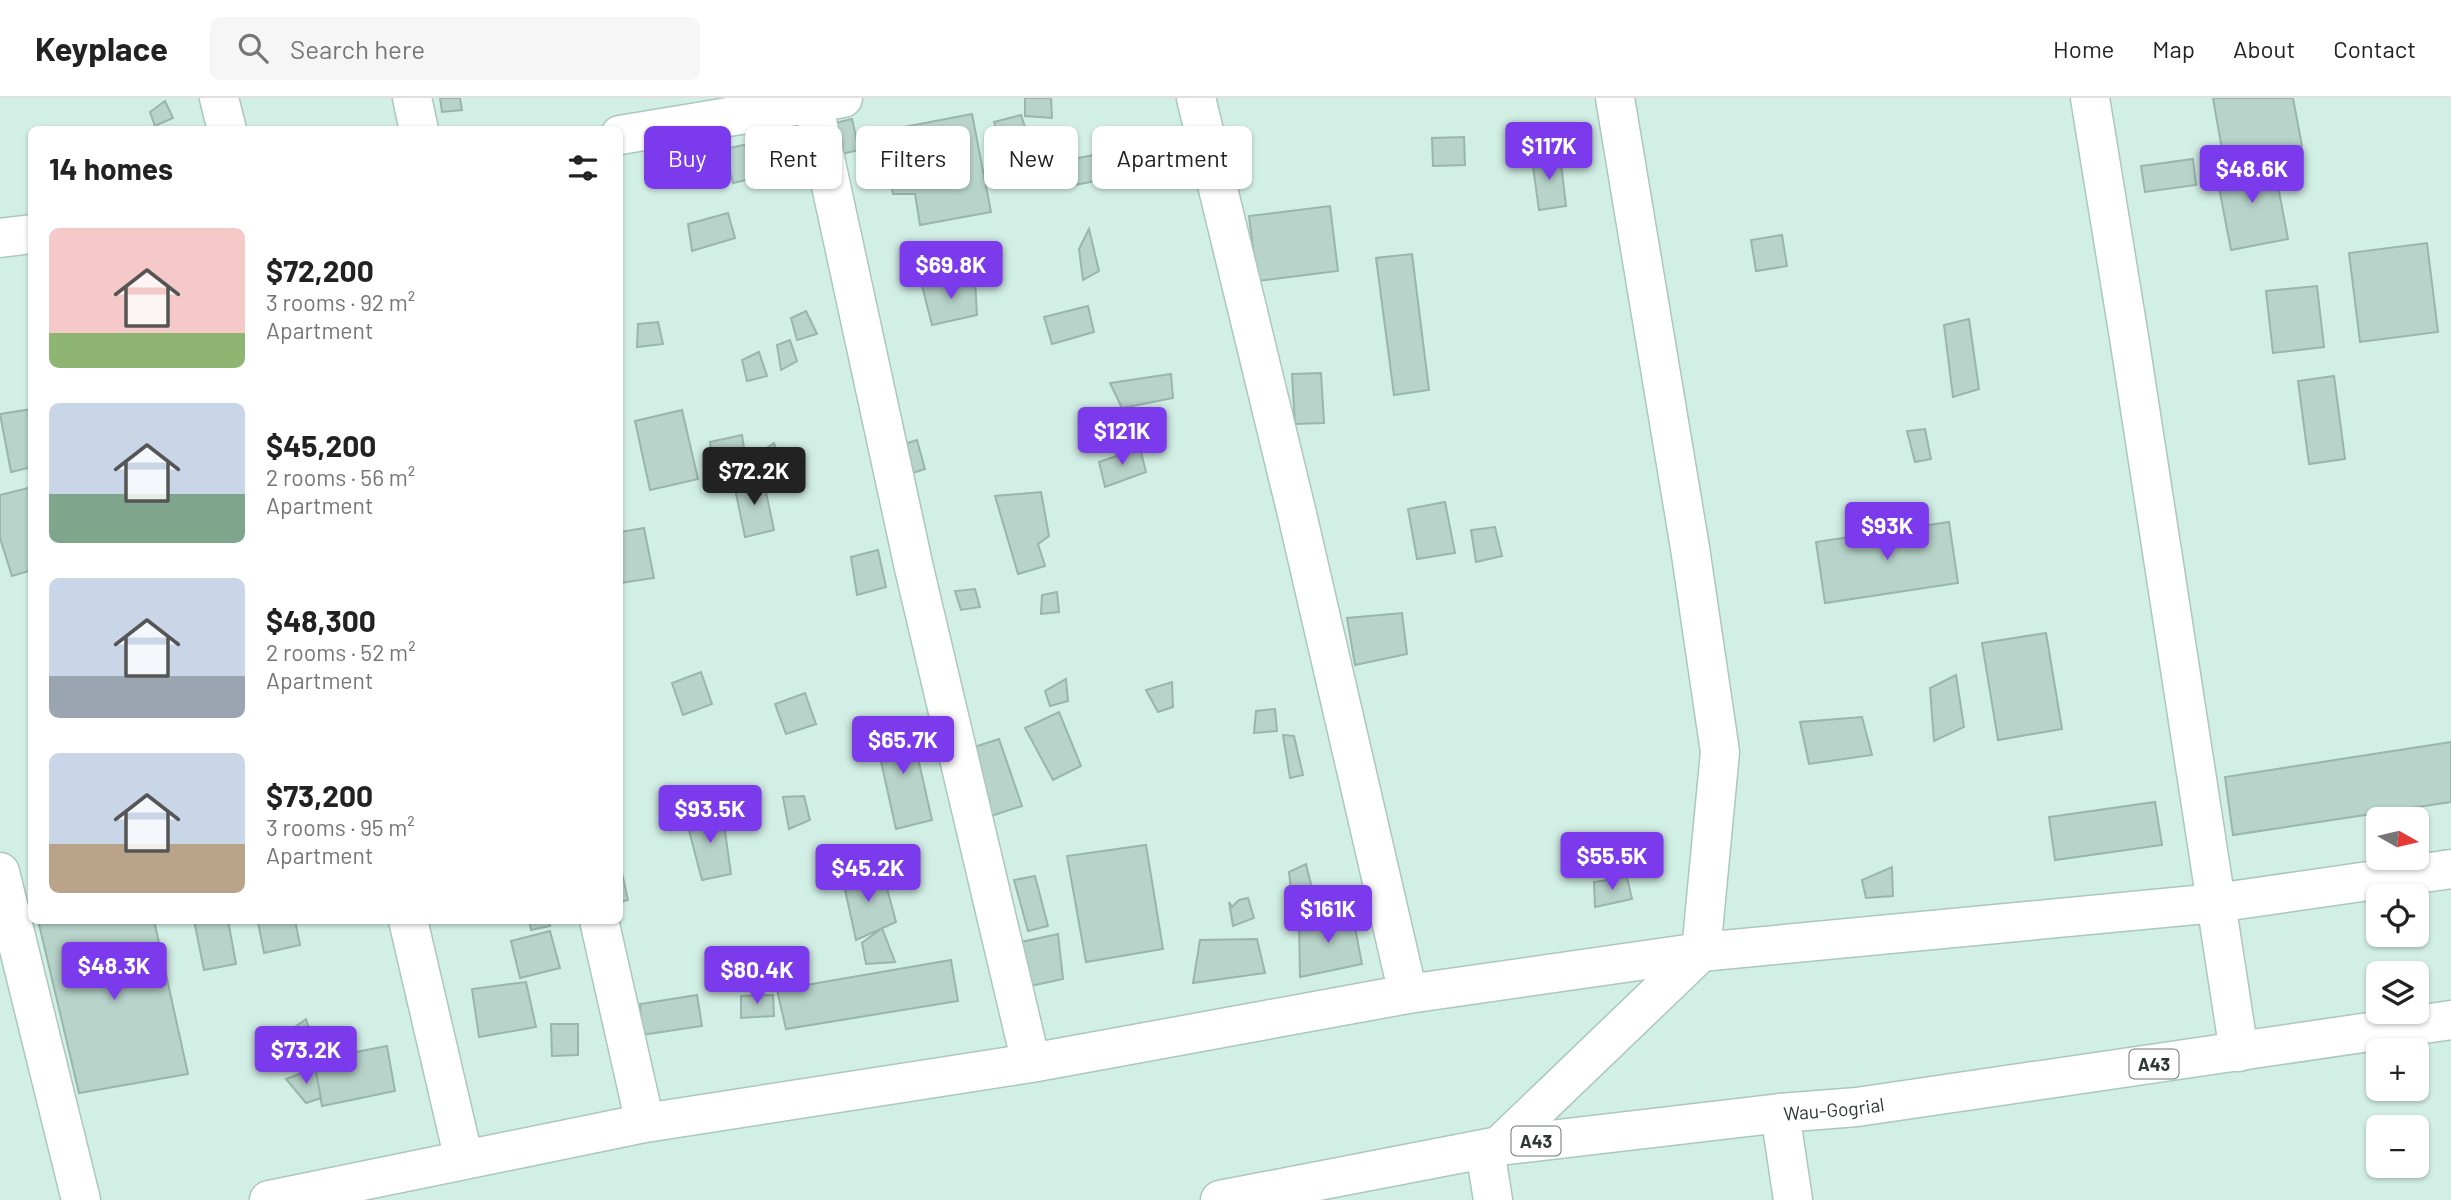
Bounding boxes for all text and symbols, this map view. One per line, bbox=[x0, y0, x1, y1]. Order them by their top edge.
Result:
search box bbox=[210, 17, 700, 80]
text: Keyplace bbox=[35, 28, 168, 68]
icon: search bbox=[234, 29, 272, 67]
text: Search here bbox=[290, 33, 425, 64]
text: Home bbox=[2053, 34, 2114, 63]
text: Map bbox=[2152, 34, 2195, 63]
text: About bbox=[2233, 34, 2295, 63]
text: Contact bbox=[2333, 34, 2416, 63]
pin: $117K bbox=[1500, 122, 1598, 182]
chip: Buy bbox=[644, 126, 731, 189]
chip: Rent bbox=[745, 126, 842, 189]
chip: Filters bbox=[856, 126, 970, 189]
chip: New bbox=[984, 126, 1078, 189]
chip: Apartment bbox=[1092, 126, 1252, 189]
text: $117K bbox=[1521, 131, 1577, 159]
pin: $48.6K bbox=[2195, 146, 2309, 205]
icon: filters bbox=[564, 149, 602, 187]
text: 14 homes bbox=[49, 150, 173, 186]
text: $48.6K bbox=[2216, 154, 2288, 182]
pin: $69.8K bbox=[894, 242, 1008, 301]
text: $69.8K bbox=[916, 250, 986, 278]
text: $72,200 bbox=[266, 252, 374, 288]
icon: home bbox=[105, 256, 189, 340]
text: 3 rooms · 92 m² bbox=[266, 288, 415, 316]
text: Apartment bbox=[266, 316, 373, 344]
pin: $121K bbox=[1073, 408, 1171, 467]
text: $121K bbox=[1094, 416, 1150, 444]
text: $45,200 bbox=[266, 427, 376, 463]
icon: home bbox=[105, 431, 189, 515]
pin: $72.2K bbox=[697, 448, 811, 507]
text: $72.2K bbox=[719, 456, 789, 484]
text: 2 rooms · 56 m² bbox=[266, 463, 415, 491]
text: Apartment bbox=[266, 491, 373, 519]
pin: $93K bbox=[1846, 503, 1928, 562]
text: $93K bbox=[1861, 511, 1913, 539]
text: $48,300 bbox=[266, 602, 376, 638]
icon: home bbox=[105, 606, 189, 690]
text: 2 rooms · 52 m² bbox=[266, 638, 416, 666]
text: Apartment bbox=[266, 666, 373, 694]
pin: $65.7K bbox=[846, 716, 960, 776]
text: $65.7K bbox=[868, 725, 938, 753]
text: $73,200 bbox=[266, 777, 373, 813]
icon: home bbox=[105, 781, 189, 865]
pin: $93.5K bbox=[653, 786, 767, 845]
text: $93.5K bbox=[675, 794, 745, 822]
north arrow bbox=[2366, 807, 2429, 870]
map controls bbox=[2366, 807, 2429, 1178]
text: 3 rooms · 95 m² bbox=[266, 813, 415, 841]
pin: $55.5K bbox=[1555, 832, 1669, 892]
text: Apartment bbox=[266, 841, 373, 869]
text: $55.5K bbox=[1577, 841, 1647, 869]
pin: $45.2K bbox=[811, 844, 925, 904]
text: $45.2K bbox=[832, 853, 904, 881]
button: locate bbox=[2366, 884, 2429, 947]
pin: $161K bbox=[1279, 886, 1377, 945]
text: $161K bbox=[1300, 894, 1356, 922]
pin: $48.3K bbox=[57, 942, 171, 1002]
pin: $80.4K bbox=[700, 946, 814, 1006]
text: $48.3K bbox=[78, 951, 150, 979]
text: $80.4K bbox=[720, 955, 794, 983]
button: layers bbox=[2366, 961, 2429, 1024]
pin: $73.2K bbox=[249, 1026, 363, 1086]
text: $73.2K bbox=[271, 1035, 341, 1063]
button: + bbox=[2366, 1038, 2429, 1101]
road number: A43 bbox=[2130, 1049, 2178, 1079]
street label: Wau-Gogrial bbox=[1782, 1092, 1886, 1124]
button: − bbox=[2366, 1115, 2429, 1178]
road number: A43 bbox=[1512, 1126, 1560, 1156]

